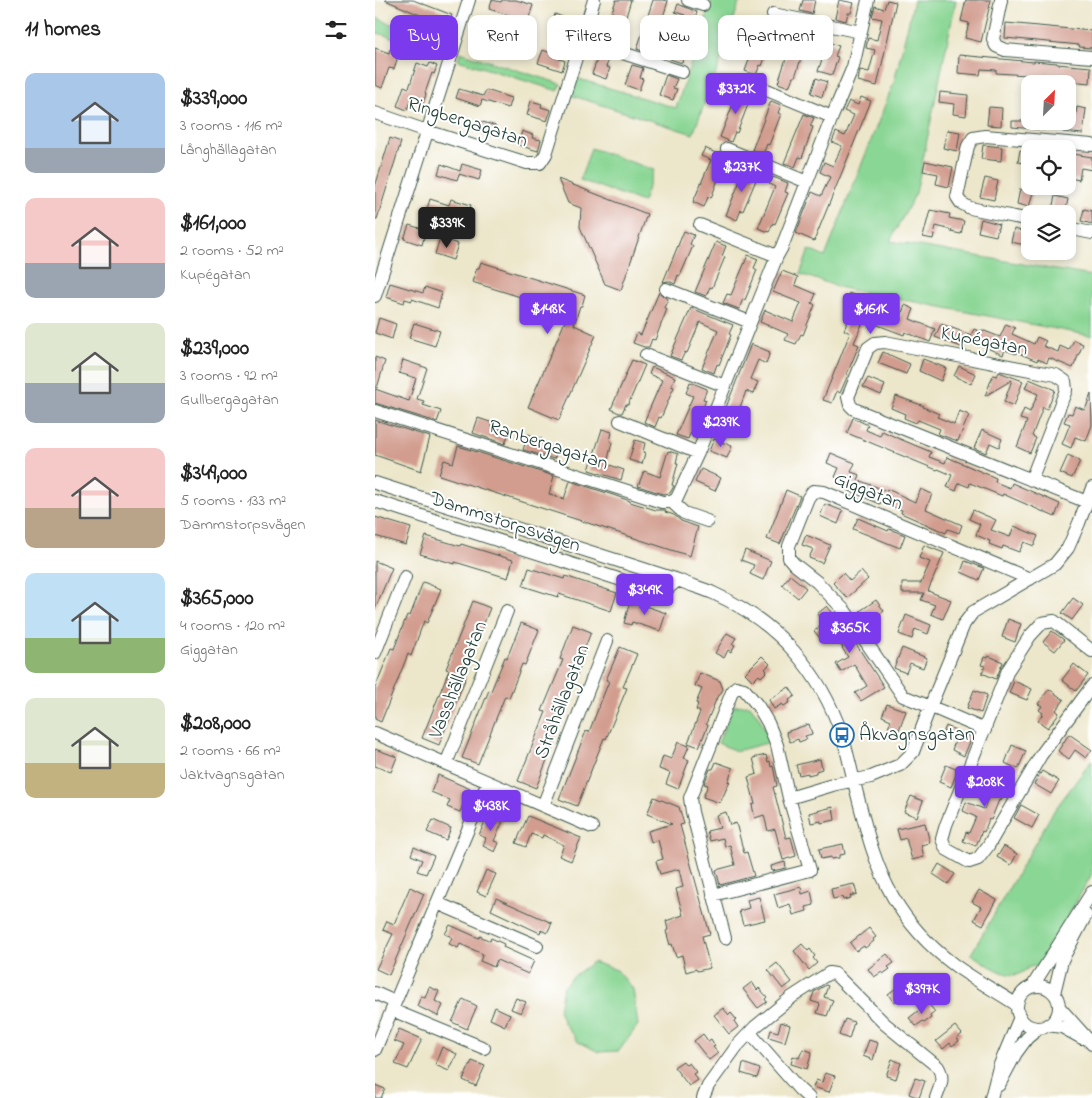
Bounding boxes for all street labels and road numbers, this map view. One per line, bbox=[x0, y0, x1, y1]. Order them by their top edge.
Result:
street label: Ringbergagatan bbox=[403, 90, 531, 157]
street label: Kupégatan bbox=[938, 319, 1030, 366]
street label: Ranbergagatan bbox=[484, 413, 612, 480]
street label: Giggatan bbox=[829, 465, 907, 520]
street label: Dammstorpsvägen bbox=[425, 485, 584, 562]
street label: Vasshällagatan bbox=[422, 617, 497, 745]
street label: Stråhällagatan bbox=[528, 640, 599, 764]

